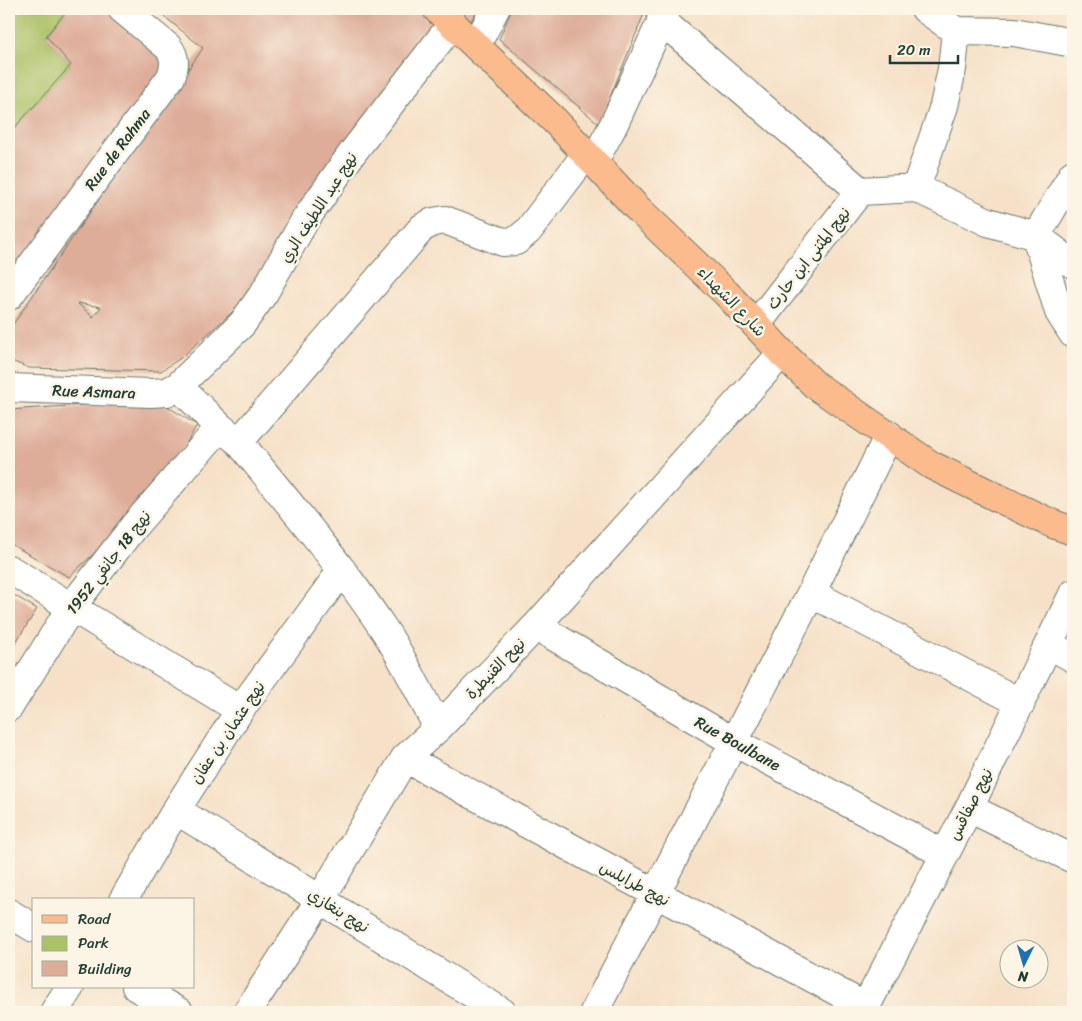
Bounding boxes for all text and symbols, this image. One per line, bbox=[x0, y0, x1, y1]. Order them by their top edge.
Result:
scale bar bbox=[890, 32, 957, 64]
text: 20 m bbox=[897, 37, 931, 63]
street label: Rue de Rahma bbox=[76, 101, 159, 197]
street label: نهج عبد اللطيف الري bbox=[271, 146, 365, 269]
street label: نهج المثنى ابن حارث bbox=[759, 200, 858, 316]
street label: شارع الشهداء bbox=[690, 259, 773, 344]
street label: Rue Asmara bbox=[52, 376, 136, 407]
street label: نهج 18 جانفي 1952 bbox=[58, 504, 159, 621]
street label: نهح القنيطرة bbox=[458, 630, 533, 706]
street label: نهج عثمان بن عفان bbox=[182, 674, 273, 790]
street label: Rue Boulbane bbox=[689, 708, 787, 779]
street label: نهج صفاقس bbox=[940, 763, 1001, 846]
street label: نهج طرابلس bbox=[594, 853, 676, 914]
street label: نهج بنغازي bbox=[302, 880, 375, 941]
legend bbox=[32, 898, 195, 988]
text: Road bbox=[78, 906, 111, 932]
text: Park bbox=[78, 930, 109, 956]
north arrow bbox=[1000, 938, 1050, 988]
text: Building bbox=[78, 956, 132, 982]
text: N bbox=[1017, 964, 1030, 989]

